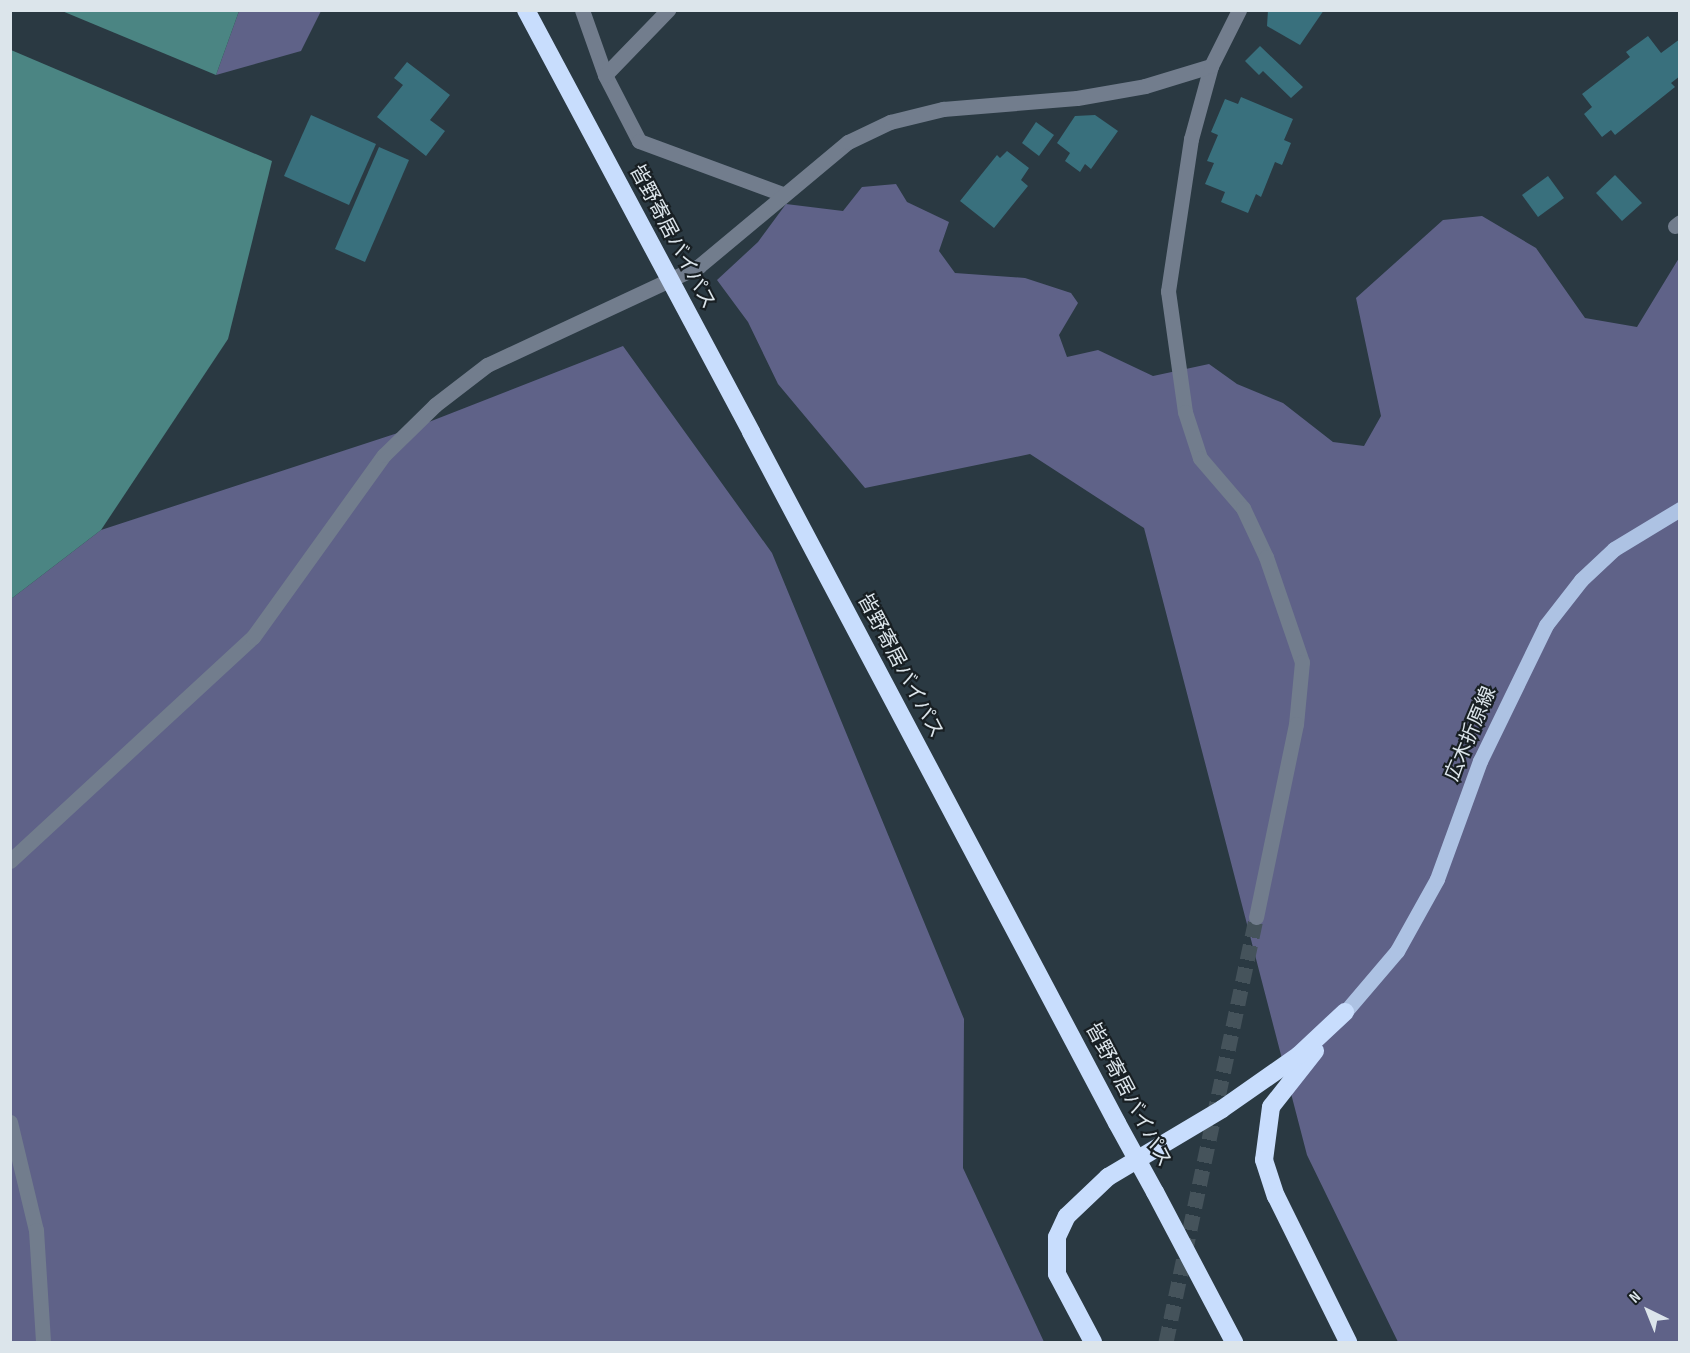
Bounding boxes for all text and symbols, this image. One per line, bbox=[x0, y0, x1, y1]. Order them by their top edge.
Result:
street label: 皆野寄居バイパス bbox=[624, 161, 720, 313]
street label: 皆野寄居バイパス bbox=[852, 590, 948, 742]
street label: 広木折原線 bbox=[1440, 683, 1502, 785]
street label: 皆野寄居バイパス bbox=[1080, 1019, 1176, 1171]
north arrow bbox=[1618, 1281, 1678, 1341]
text: N bbox=[1626, 1288, 1645, 1307]

